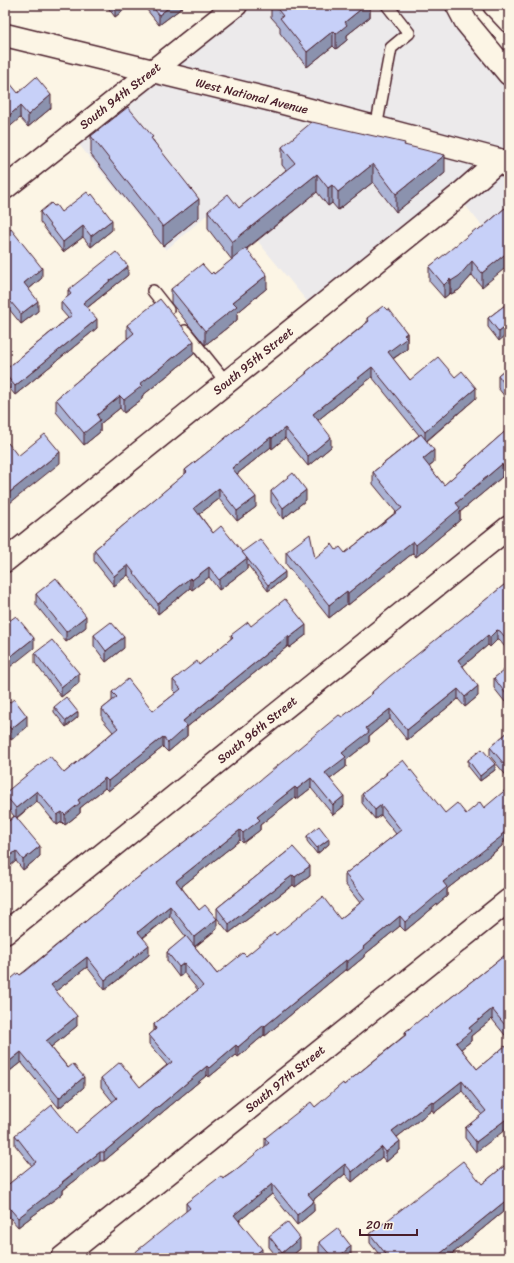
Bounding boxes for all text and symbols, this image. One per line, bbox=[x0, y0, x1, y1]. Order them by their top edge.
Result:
street label: South 94th Street bbox=[74, 57, 166, 135]
street label: West National Avenue bbox=[193, 71, 311, 121]
street label: South 95th Street bbox=[208, 321, 298, 401]
street label: South 96th Street bbox=[212, 690, 302, 770]
street label: South 97th Street bbox=[240, 1039, 330, 1119]
scale bar bbox=[360, 1211, 417, 1237]
text: 20 m bbox=[366, 1214, 393, 1236]

